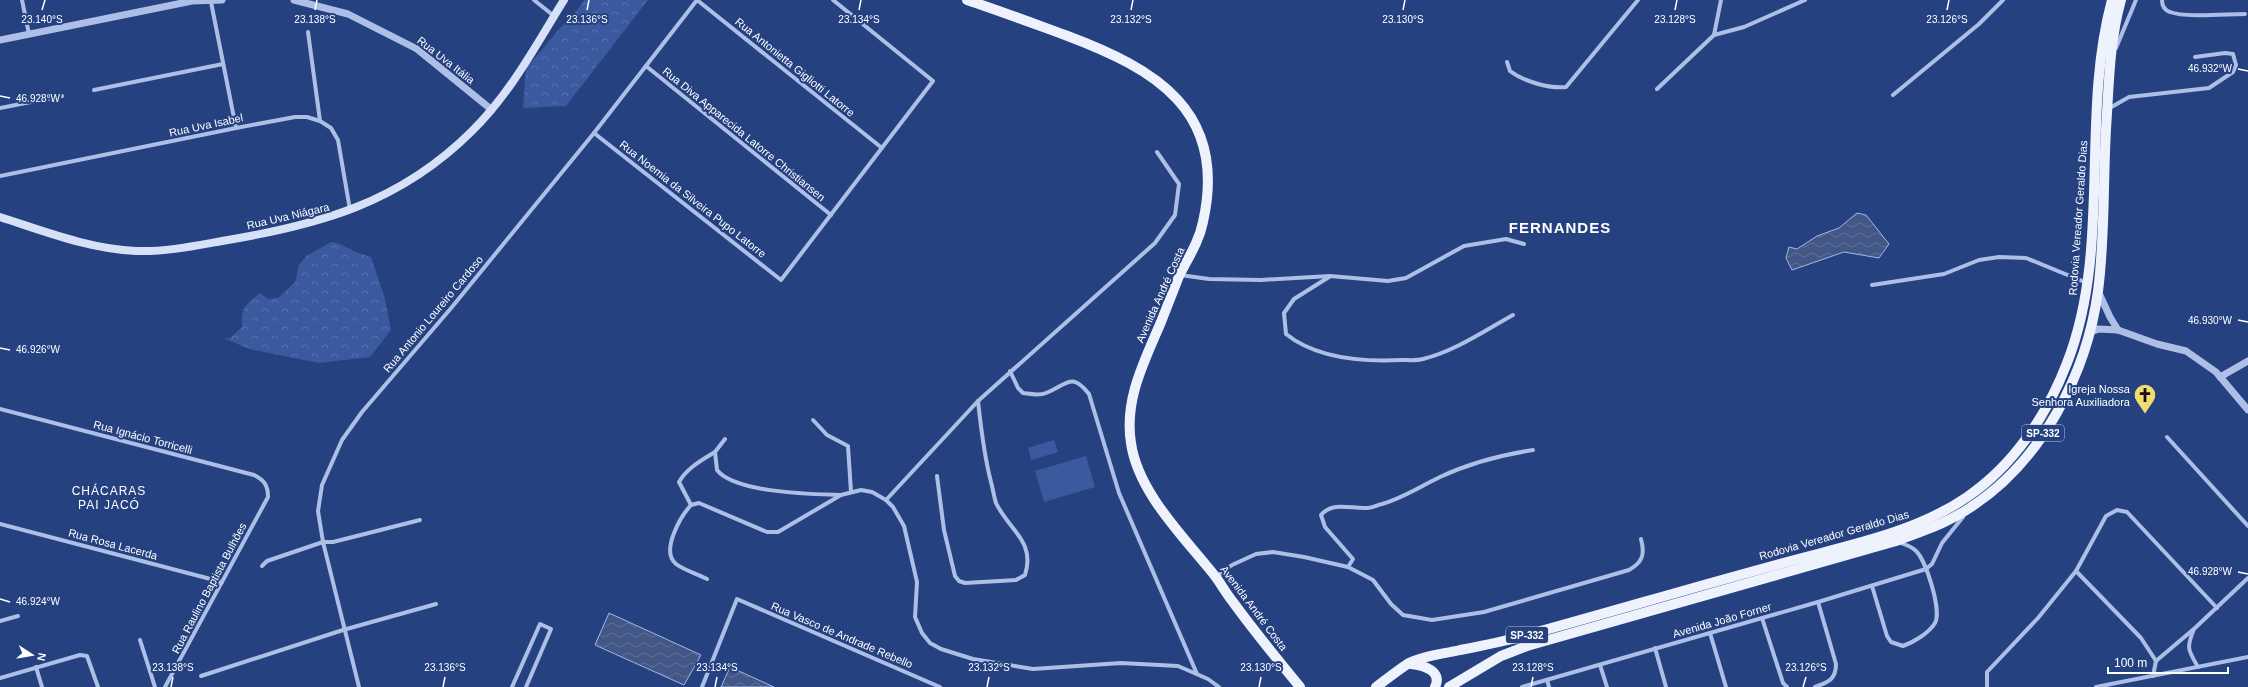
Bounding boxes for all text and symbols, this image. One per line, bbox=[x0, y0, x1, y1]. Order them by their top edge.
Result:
text: 23.140°S bbox=[21, 14, 63, 25]
text: 23.138°S bbox=[294, 14, 336, 25]
text: 23.136°S bbox=[566, 14, 608, 25]
text: 23.134°S bbox=[838, 14, 880, 25]
text: 23.132°S bbox=[1110, 14, 1152, 25]
text: 23.130°S bbox=[1382, 14, 1424, 25]
text: 23.128°S bbox=[1654, 14, 1696, 25]
text: 23.126°S bbox=[1926, 14, 1968, 25]
street label: Rua Antonietta Gigliotti Latorre bbox=[733, 15, 857, 119]
street label: Rua Uva Itália bbox=[415, 34, 478, 87]
text: 46.932°W bbox=[2188, 63, 2233, 74]
street label: Rua Diva Apparecida Latorre Christiansen bbox=[660, 65, 828, 203]
text: 46.928°W bbox=[16, 93, 61, 104]
street label: Rua Uva Isabel bbox=[168, 111, 244, 139]
street label: Rua Noemia da Silveira Pupo Latorre bbox=[618, 138, 768, 260]
street label: Rodovia Vereador Geraldo Dias bbox=[2067, 140, 2089, 296]
street label: Rua Uva Niágara bbox=[246, 200, 331, 231]
district label: FERNANDES bbox=[1509, 219, 1611, 236]
street label: Avenida André Costa bbox=[1134, 245, 1187, 345]
street label: Rua Antonio Loureiro Cardoso bbox=[381, 253, 485, 375]
text: 46.930°W bbox=[2188, 315, 2233, 326]
text: 46.926°W bbox=[16, 344, 61, 355]
church icon: Igreja Nossa Senhora Auxiliadora bbox=[2132, 382, 2158, 415]
place label: Igreja Nossa Senhora Auxiliadora bbox=[2032, 383, 2131, 408]
street label: Rua Ignácio Torricelli bbox=[92, 418, 194, 456]
road number: SP-332 bbox=[2022, 425, 2064, 441]
district label: CHÁCARAS PAI JACÓ bbox=[72, 483, 146, 512]
street label: Rodovia Vereador Geraldo Dias bbox=[1758, 508, 1911, 562]
street label: Rua Raulino Baptista Bulhões bbox=[169, 520, 249, 655]
street label: Rua Rosa Lacerda bbox=[67, 526, 160, 562]
street label: Avenida André Costa bbox=[1218, 563, 1290, 653]
text: 46.928°W bbox=[2188, 566, 2233, 577]
text: 46.924°W bbox=[16, 596, 61, 607]
street label: Rua Vasco de Andrade Rebello bbox=[769, 600, 915, 670]
street label: Avenida João Forner bbox=[1671, 600, 1773, 640]
road number: SP-332 bbox=[1506, 627, 1548, 643]
north arrow bbox=[12, 635, 52, 675]
scale bar bbox=[2108, 649, 2228, 675]
text: N bbox=[35, 652, 48, 662]
text: 100 m bbox=[2114, 656, 2147, 670]
text: 23.138°S bbox=[152, 662, 194, 673]
text: 23.136°S bbox=[424, 662, 466, 673]
text: 23.134°S bbox=[696, 662, 738, 673]
text: 23.132°S bbox=[968, 662, 1010, 673]
text: 23.130°S bbox=[1240, 662, 1282, 673]
text: 23.128°S bbox=[1512, 662, 1554, 673]
text: 23.126°S bbox=[1785, 662, 1827, 673]

